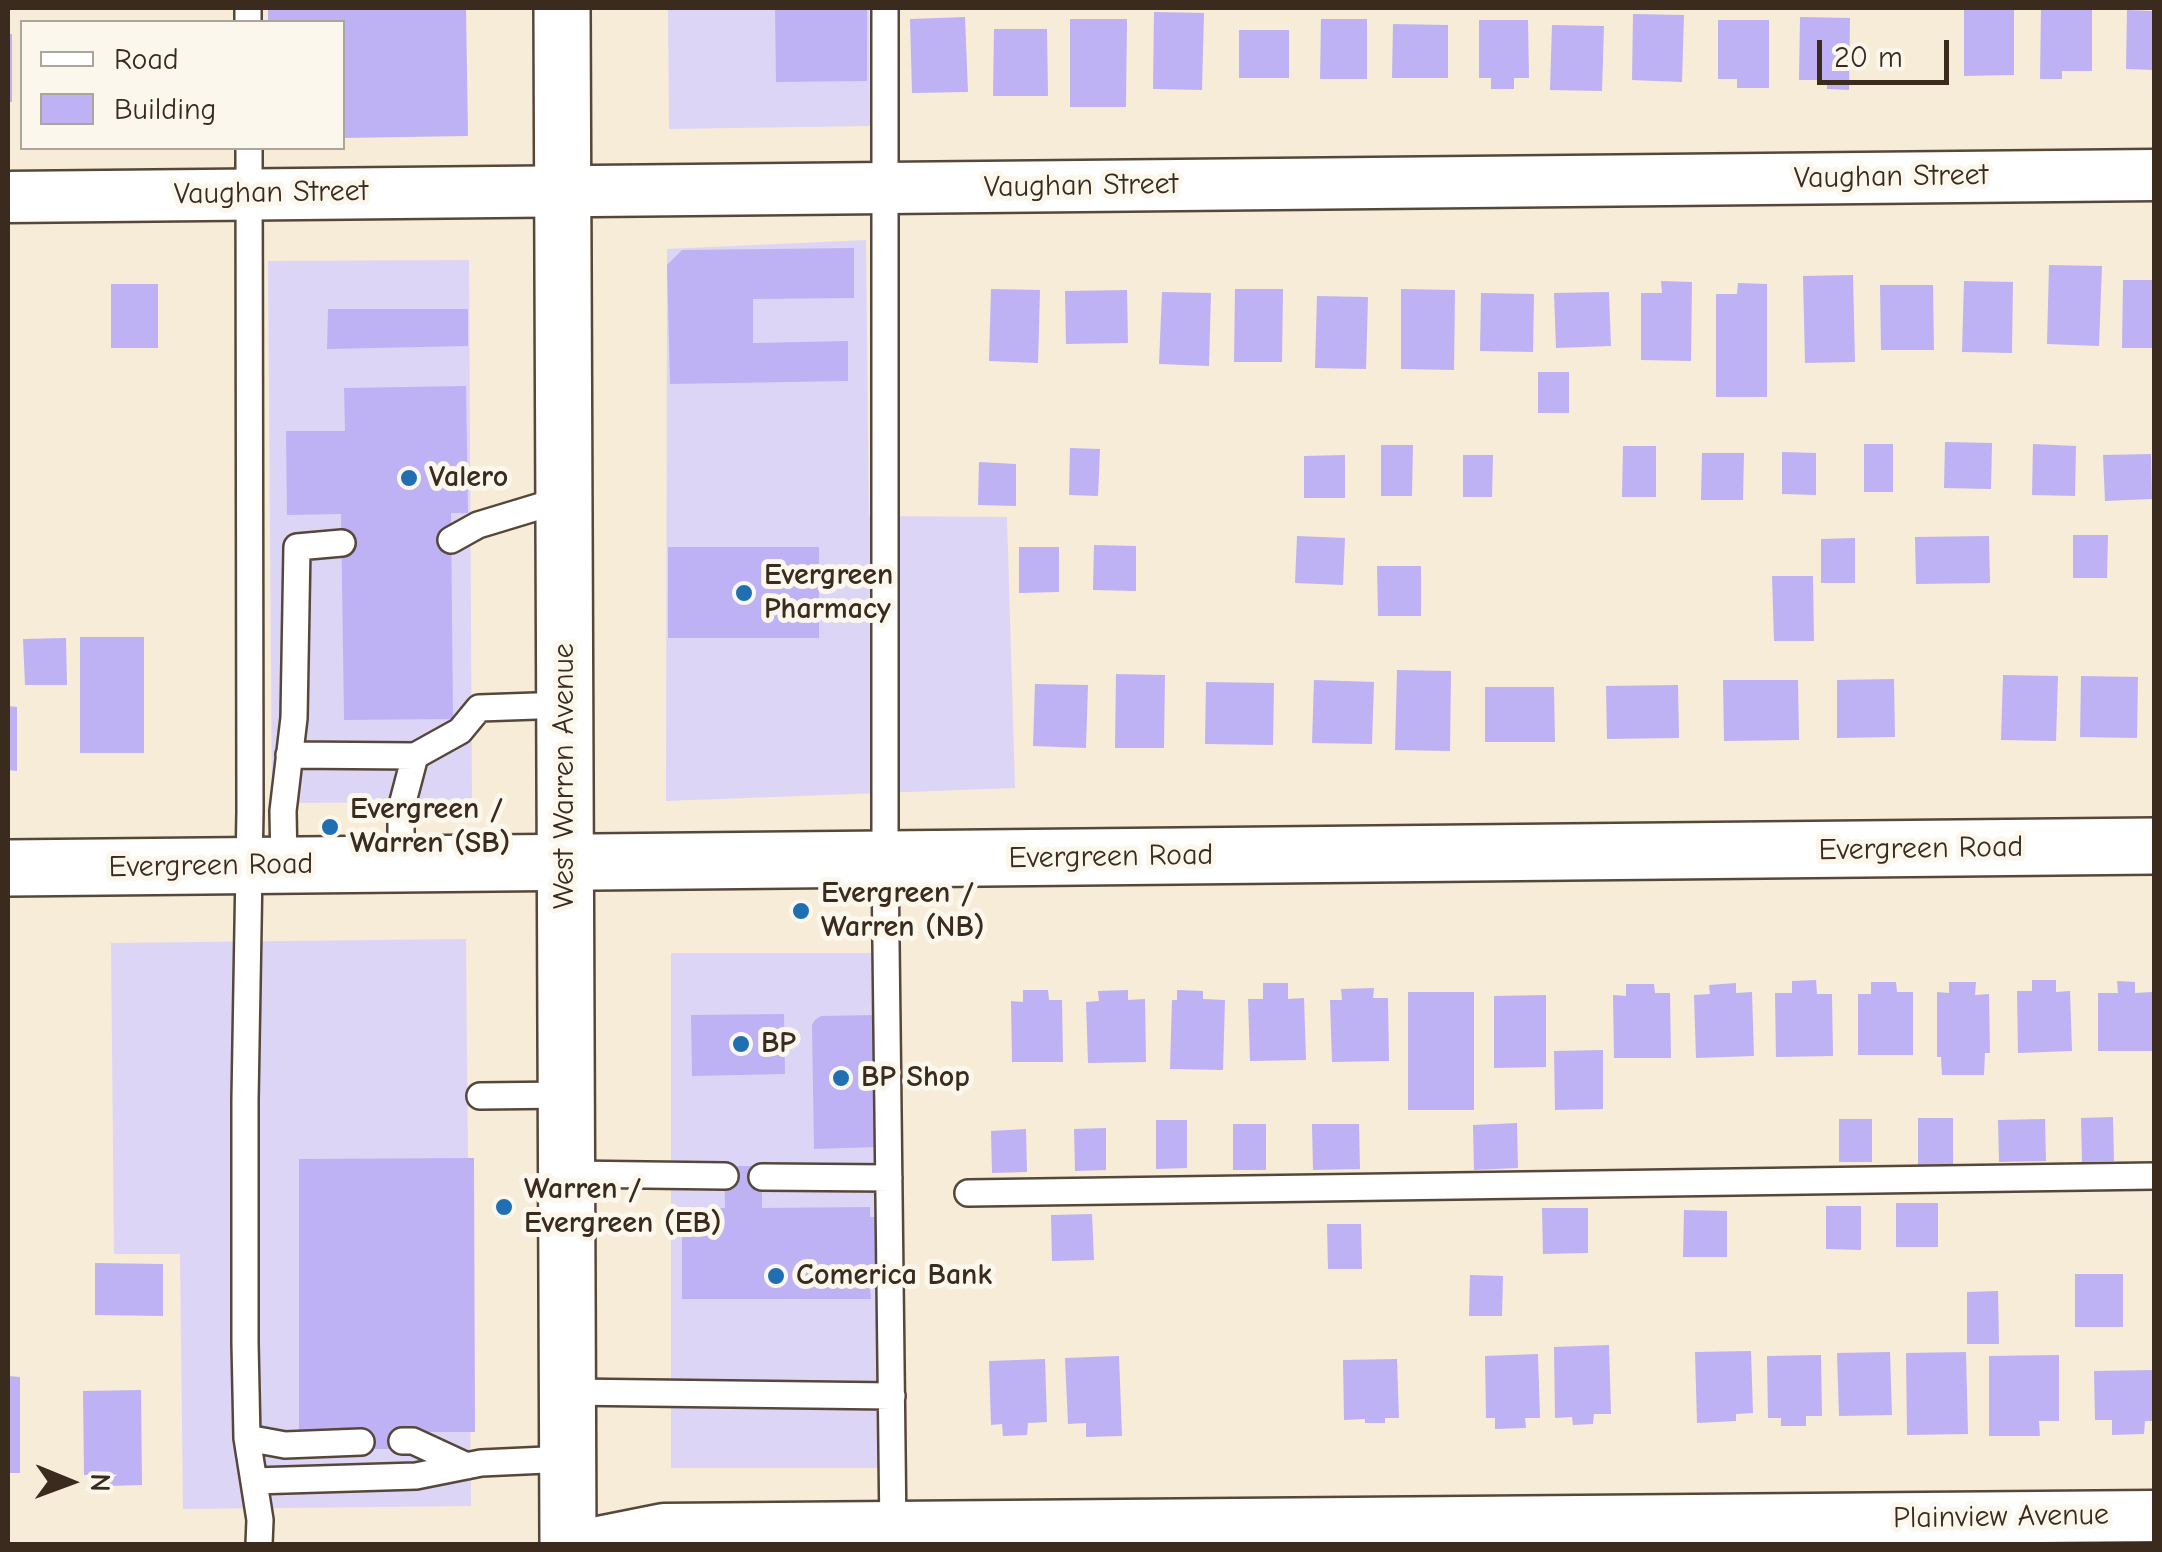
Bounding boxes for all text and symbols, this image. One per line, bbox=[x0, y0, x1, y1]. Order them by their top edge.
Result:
legend bbox=[20, 20, 345, 150]
scale bar bbox=[1822, 20, 1954, 82]
text: 20 m bbox=[1834, 40, 1903, 75]
text: Road bbox=[114, 42, 179, 77]
text: Building bbox=[114, 92, 217, 127]
street label: Vaughan Street bbox=[1794, 157, 1988, 197]
street label: Vaughan Street bbox=[984, 166, 1178, 206]
street label: Vaughan Street bbox=[174, 173, 368, 213]
place label: Valero bbox=[429, 460, 508, 496]
marker: Valero bbox=[398, 467, 420, 489]
place label: Evergreen Pharmacy bbox=[764, 558, 893, 628]
marker: Evergreen Pharmacy bbox=[733, 582, 755, 604]
street label: West Warren Avenue bbox=[547, 643, 583, 909]
place label: Evergreen / Warren (SB) bbox=[350, 792, 510, 862]
marker: Evergreen / Warren (SB) bbox=[319, 816, 341, 838]
street label: Evergreen Road bbox=[1818, 829, 2024, 869]
street label: Evergreen Road bbox=[1008, 837, 1214, 877]
street label: Evergreen Road bbox=[108, 846, 314, 886]
place label: Evergreen / Warren (NB) bbox=[821, 876, 984, 946]
marker: Evergreen / Warren (NB) bbox=[790, 900, 812, 922]
place label: BP bbox=[761, 1026, 796, 1062]
marker: BP bbox=[730, 1033, 752, 1055]
place label: BP Shop bbox=[861, 1060, 970, 1096]
marker: BP Shop bbox=[830, 1067, 852, 1089]
place label: Warren / Evergreen (EB) bbox=[524, 1172, 722, 1242]
marker: Warren / Evergreen (EB) bbox=[493, 1196, 515, 1218]
place label: Comerica Bank bbox=[796, 1258, 992, 1294]
marker: Comerica Bank bbox=[765, 1265, 787, 1287]
north arrow bbox=[20, 1432, 120, 1532]
text: N bbox=[84, 1473, 116, 1492]
street label: Plainview Avenue bbox=[1893, 1497, 2109, 1537]

